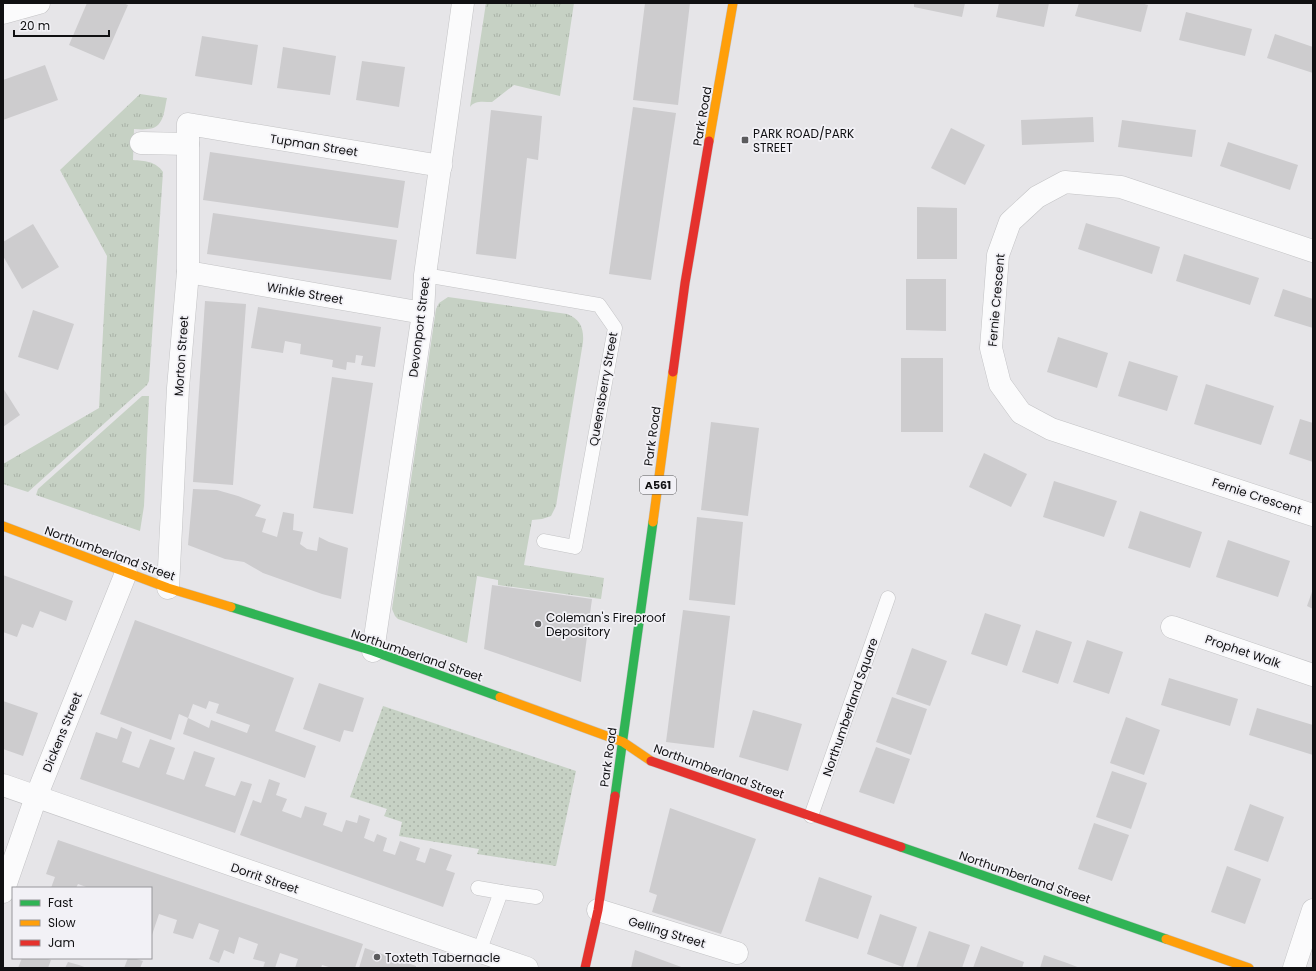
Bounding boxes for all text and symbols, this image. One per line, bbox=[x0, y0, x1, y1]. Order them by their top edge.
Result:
scale bar bbox=[14, 12, 109, 38]
text: 20 m bbox=[20, 17, 50, 34]
street label: Park Road bbox=[688, 85, 716, 147]
place label: PARK ROAD/PARK STREET bbox=[753, 125, 854, 156]
street label: Tupman Street bbox=[269, 130, 359, 160]
marker: PARK ROAD/PARK STREET bbox=[740, 135, 750, 145]
street label: Fernie Crescent bbox=[983, 253, 1009, 347]
street label: Devonport Street bbox=[404, 276, 434, 378]
street label: Winkle Street bbox=[265, 278, 345, 308]
street label: Morton Street bbox=[170, 315, 192, 397]
street label: Queensberry Street bbox=[585, 331, 621, 447]
street label: Park Road bbox=[639, 405, 665, 467]
street label: Fernie Crescent bbox=[1210, 473, 1304, 519]
road number: A561 bbox=[640, 476, 676, 494]
street label: Northumberland Street bbox=[42, 521, 178, 585]
place label: Coleman's Fireproof Depository bbox=[546, 609, 666, 640]
marker: Coleman's Fireproof Depository bbox=[533, 619, 543, 629]
street label: Northumberland Street bbox=[349, 625, 485, 685]
street label: Prophet Walk bbox=[1203, 630, 1284, 672]
street label: Northumberland Square bbox=[818, 635, 882, 779]
street label: Dickens Street bbox=[38, 690, 86, 774]
street label: Park Road bbox=[595, 726, 621, 788]
street label: Northumberland Street bbox=[651, 739, 787, 803]
street label: Northumberland Street bbox=[957, 847, 1093, 907]
street label: Dorrit Street bbox=[229, 858, 301, 898]
legend bbox=[12, 887, 152, 959]
text: Fast bbox=[48, 894, 73, 911]
street label: Gelling Street bbox=[626, 912, 708, 952]
text: Slow bbox=[48, 914, 76, 931]
text: Jam bbox=[48, 934, 75, 951]
place label: Toxteth Tabernacle bbox=[385, 949, 500, 966]
marker: Toxteth Tabernacle bbox=[372, 952, 382, 962]

